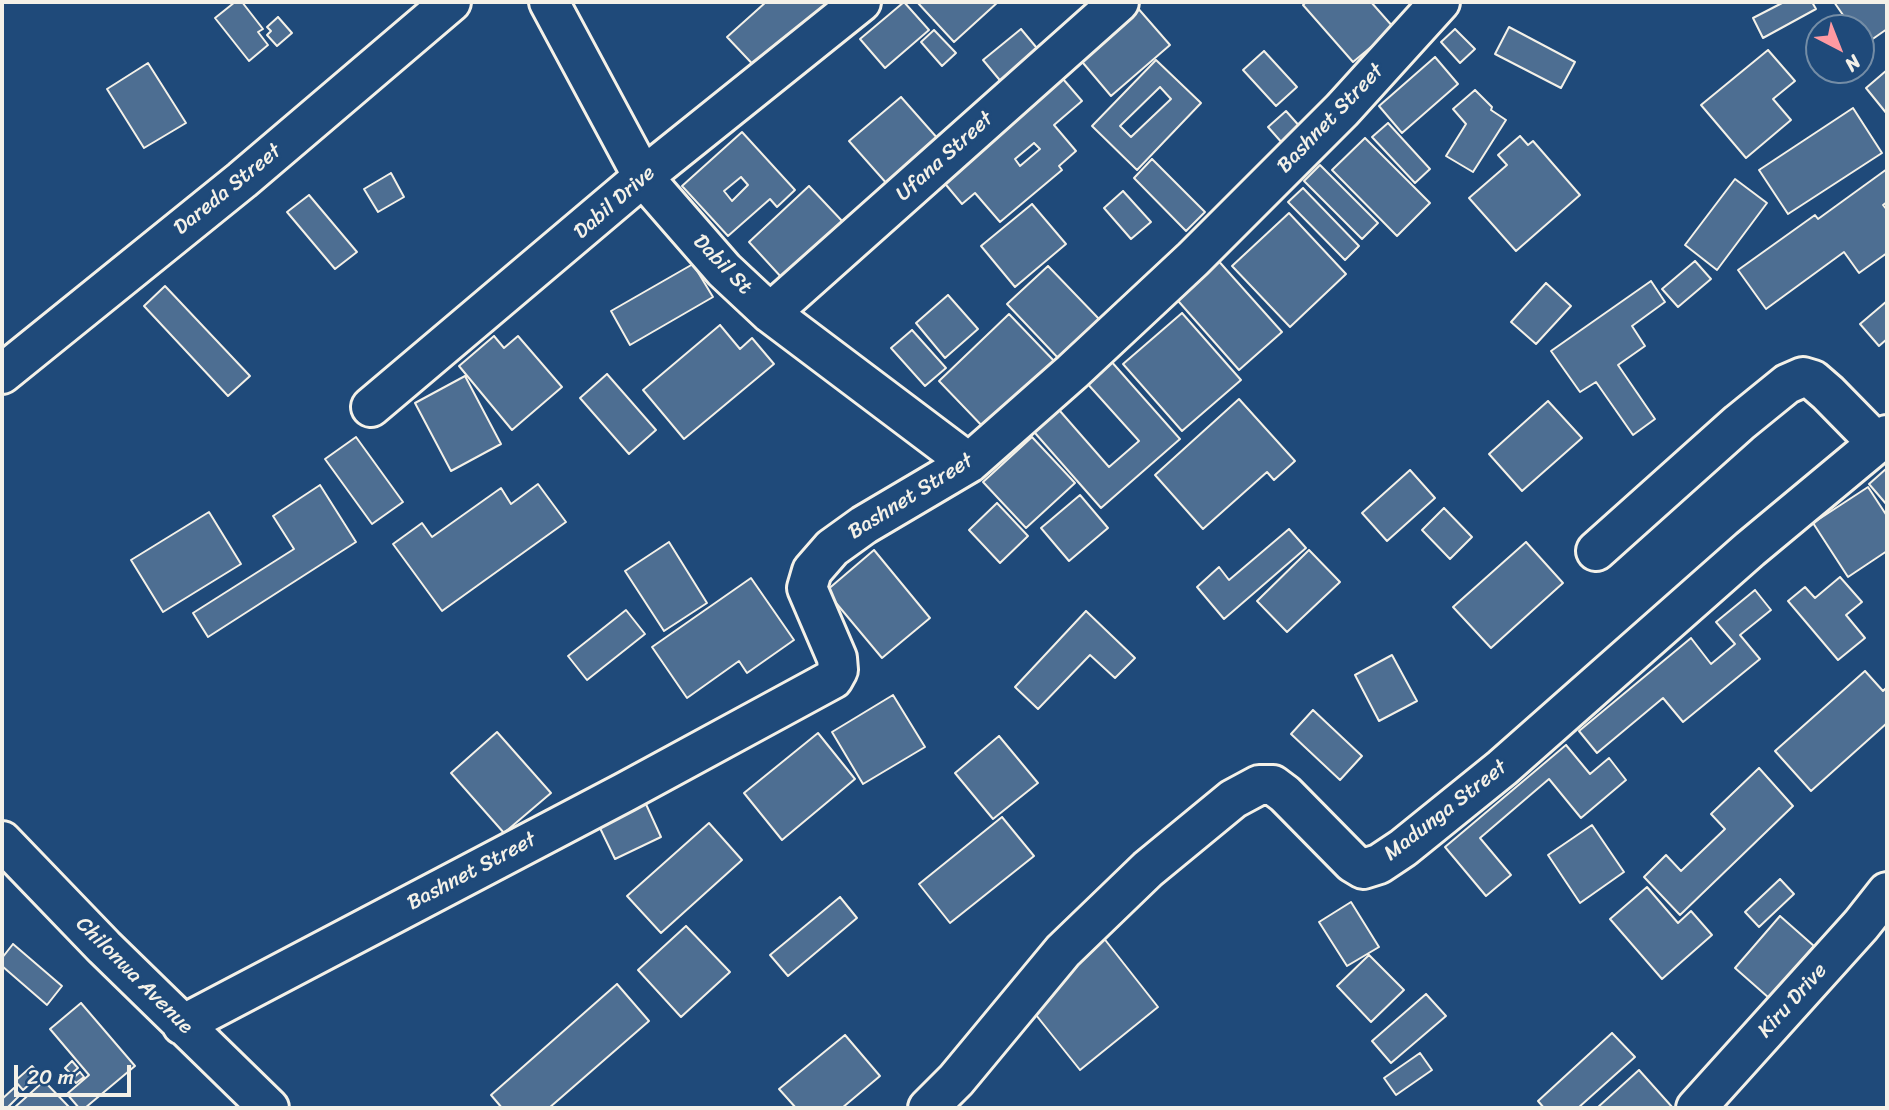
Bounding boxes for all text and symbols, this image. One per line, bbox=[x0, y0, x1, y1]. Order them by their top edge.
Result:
north arrow bbox=[1805, 14, 1875, 84]
text: N bbox=[1837, 47, 1869, 80]
street label: Bashnet Street bbox=[1273, 59, 1389, 179]
street label: Ufana Street bbox=[891, 107, 999, 207]
street label: Dareda Street bbox=[169, 139, 287, 241]
street label: Dabil Drive bbox=[569, 161, 661, 245]
street label: Dabil St bbox=[687, 230, 757, 300]
street label: Bashnet Street bbox=[844, 449, 978, 545]
street label: Madunga Street bbox=[1380, 755, 1512, 867]
street label: Bashnet Street bbox=[403, 827, 541, 917]
street label: Chilonwa Avenue bbox=[70, 912, 198, 1040]
street label: Kiru Drive bbox=[1753, 959, 1833, 1043]
scale bar bbox=[18, 1050, 135, 1094]
text: 20 m bbox=[27, 1058, 74, 1096]

